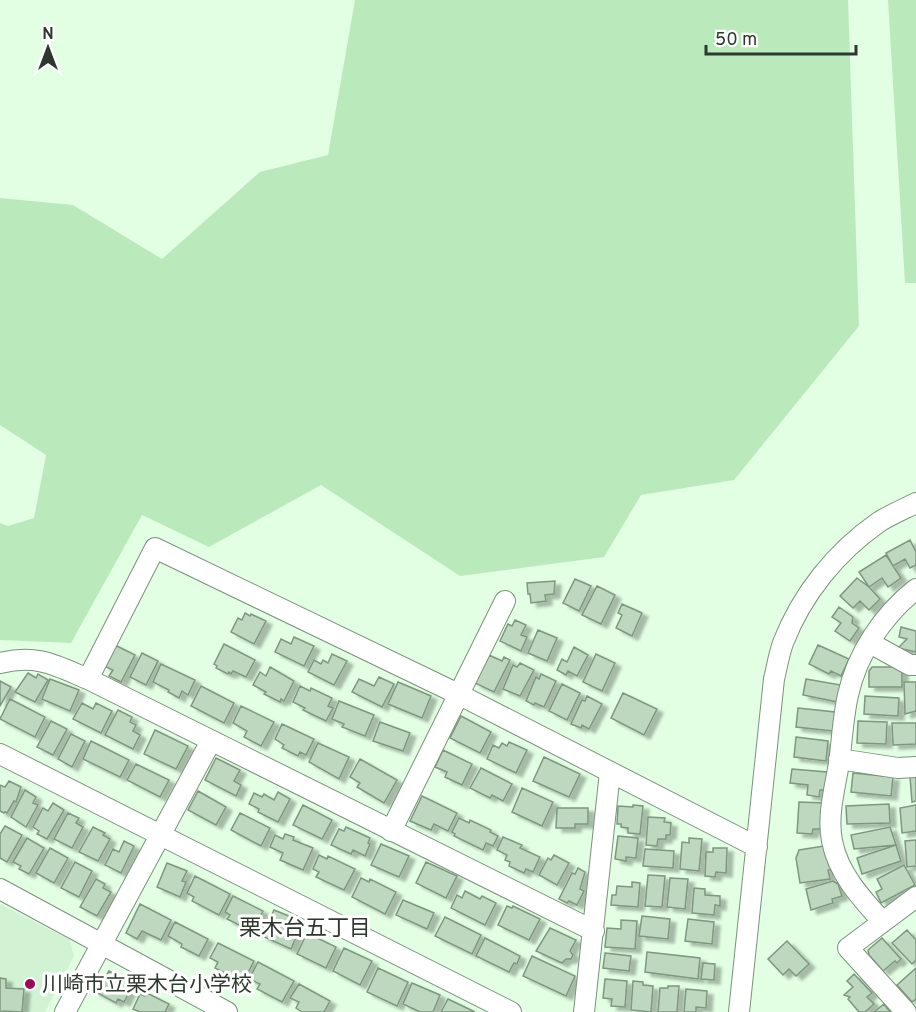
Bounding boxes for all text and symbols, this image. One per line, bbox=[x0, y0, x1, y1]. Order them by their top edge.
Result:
north arrow bbox=[18, 18, 78, 78]
scale bar bbox=[706, 18, 856, 56]
text: N bbox=[42, 25, 54, 45]
text: 50 m bbox=[715, 29, 757, 52]
district label: 栗木台五丁目 bbox=[239, 916, 371, 943]
place label: 川崎市立栗木台小学校 bbox=[42, 972, 252, 999]
marker: 川崎市立栗木台小学校 bbox=[23, 977, 37, 991]

